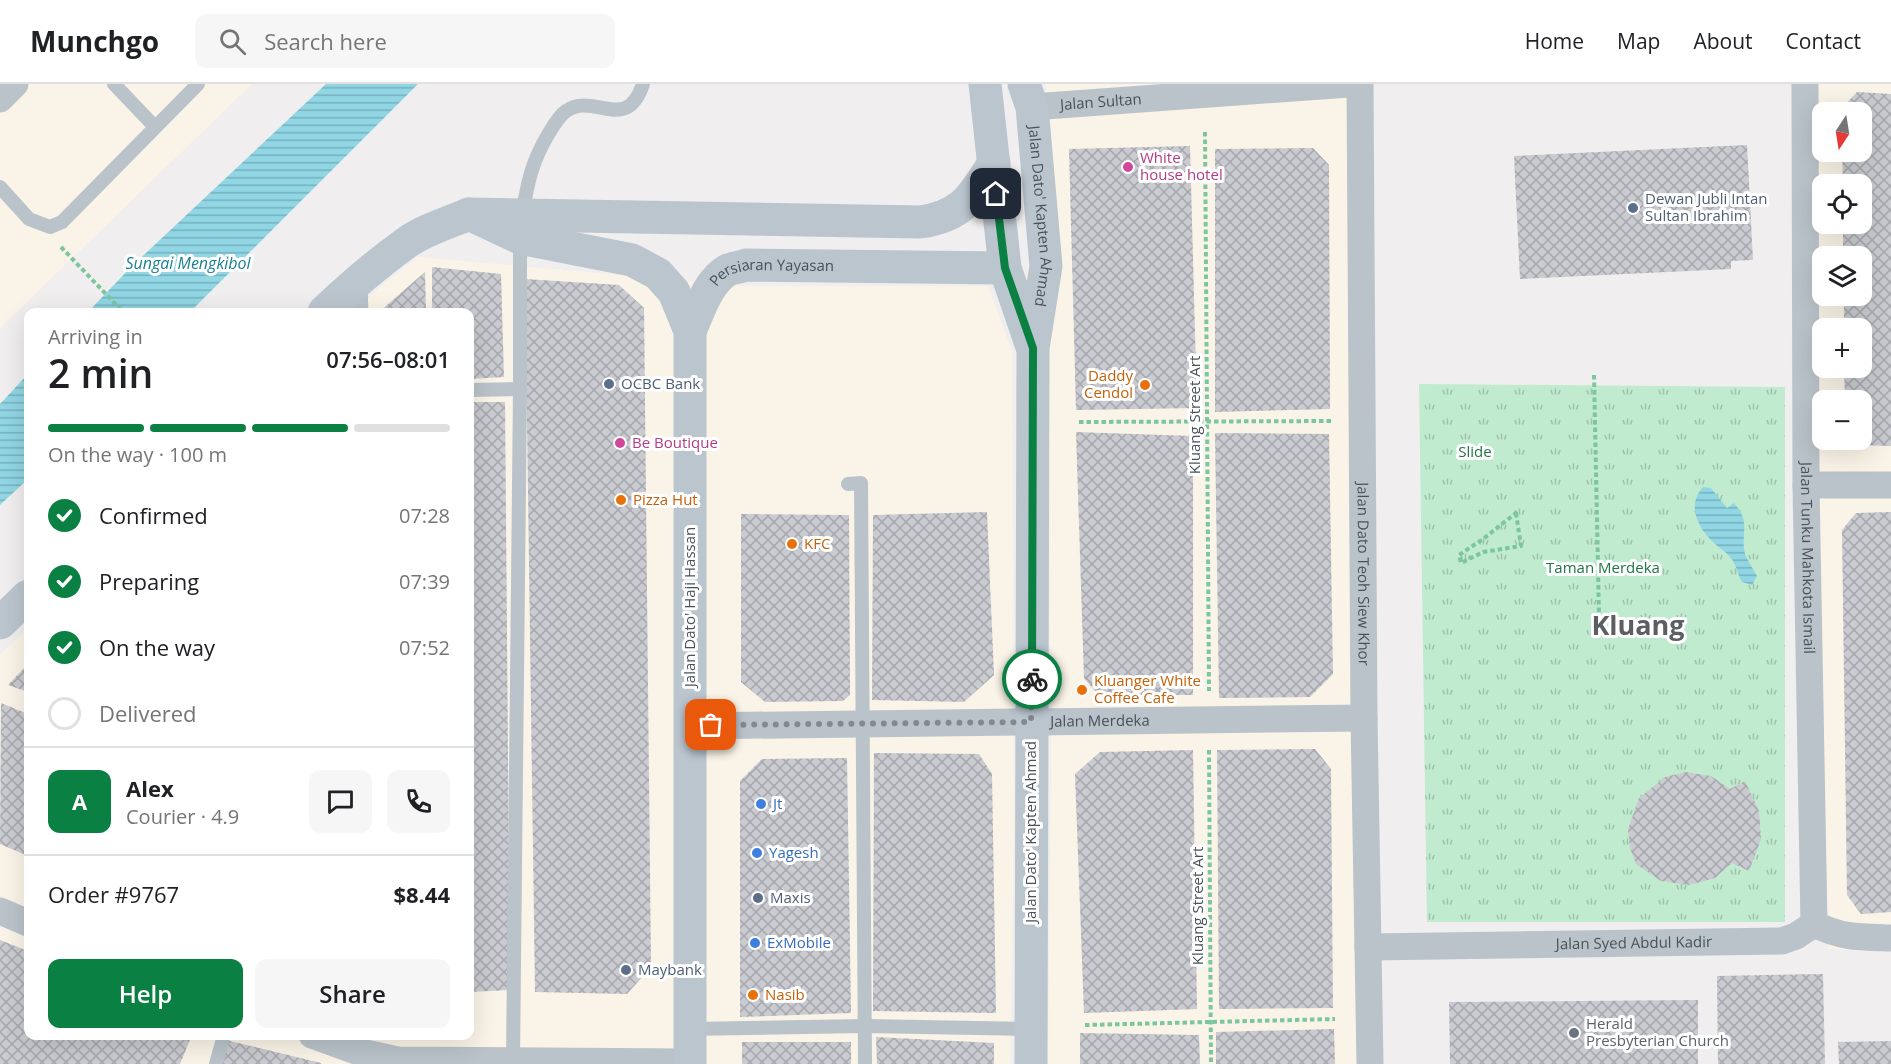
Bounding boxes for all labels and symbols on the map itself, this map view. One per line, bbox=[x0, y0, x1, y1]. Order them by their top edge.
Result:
street label: Jalan Sultan bbox=[1057, 88, 1142, 114]
north arrow bbox=[1812, 102, 1872, 162]
street label: Jalan Dato' Kapten Ahmad bbox=[1024, 123, 1057, 308]
place label: White house hotel bbox=[1140, 147, 1223, 184]
marker: White house hotel bbox=[1121, 160, 1135, 174]
pin bbox=[970, 168, 1021, 219]
place label: Dewan Jubli Intan Sultan Ibrahim bbox=[1645, 188, 1768, 225]
marker: Dewan Jubli Intan Sultan Ibrahim bbox=[1626, 201, 1640, 215]
water label: Sungai Mengkibol bbox=[125, 252, 252, 274]
street label: Persiaran Yayasan bbox=[704, 254, 834, 290]
street label: Kluang Street Art bbox=[1184, 356, 1204, 474]
place label: Daddy Cendol bbox=[1084, 365, 1133, 402]
place label: OCBC Bank bbox=[621, 373, 700, 393]
marker: OCBC Bank bbox=[602, 377, 616, 391]
marker: Daddy Cendol bbox=[1138, 378, 1152, 392]
place label: Be Boutique bbox=[632, 432, 718, 452]
marker: Be Boutique bbox=[613, 436, 627, 450]
park label: Slide bbox=[1458, 441, 1492, 461]
street label: Jalan Tunku Mahkota Ismail bbox=[1797, 460, 1820, 654]
street label: Jalan Dato Teoh Siew Khor bbox=[1354, 480, 1375, 666]
place label: Pizza Hut bbox=[633, 489, 698, 509]
marker: Pizza Hut bbox=[614, 493, 628, 507]
street label: Jalan Dato' Haji Hassan bbox=[679, 527, 699, 689]
place label: KFC bbox=[804, 533, 830, 553]
marker: KFC bbox=[785, 537, 799, 551]
park label: Taman Merdeka bbox=[1546, 557, 1660, 577]
district label: Kluang bbox=[1591, 606, 1685, 643]
courier bbox=[1002, 649, 1062, 709]
place label: Kluanger White Coffee Cafe bbox=[1094, 670, 1201, 707]
marker: Kluanger White Coffee Cafe bbox=[1075, 683, 1089, 697]
pin bbox=[685, 699, 736, 750]
street label: Jalan Merdeka bbox=[1048, 710, 1150, 731]
street label: Jalan Dato' Kapten Ahmad bbox=[1020, 741, 1040, 925]
place label: Jt bbox=[771, 793, 782, 813]
marker: Jt bbox=[754, 797, 768, 811]
place label: Yagesh bbox=[769, 842, 819, 862]
marker: Yagesh bbox=[750, 846, 764, 860]
street label: Kluang Street Art bbox=[1187, 847, 1207, 965]
place label: Maxis bbox=[770, 887, 811, 907]
marker: Maxis bbox=[751, 891, 765, 905]
street label: Jalan Syed Abdul Kadir bbox=[1554, 931, 1712, 953]
place label: ExMobile bbox=[767, 932, 831, 952]
marker: ExMobile bbox=[748, 936, 762, 950]
place label: Maybank bbox=[638, 959, 702, 979]
marker: Maybank bbox=[619, 963, 633, 977]
place label: Nasib bbox=[765, 984, 805, 1004]
marker: Nasib bbox=[746, 988, 760, 1002]
place label: Herald Presbyterian Church bbox=[1586, 1013, 1729, 1050]
marker: Herald Presbyterian Church bbox=[1567, 1026, 1581, 1040]

